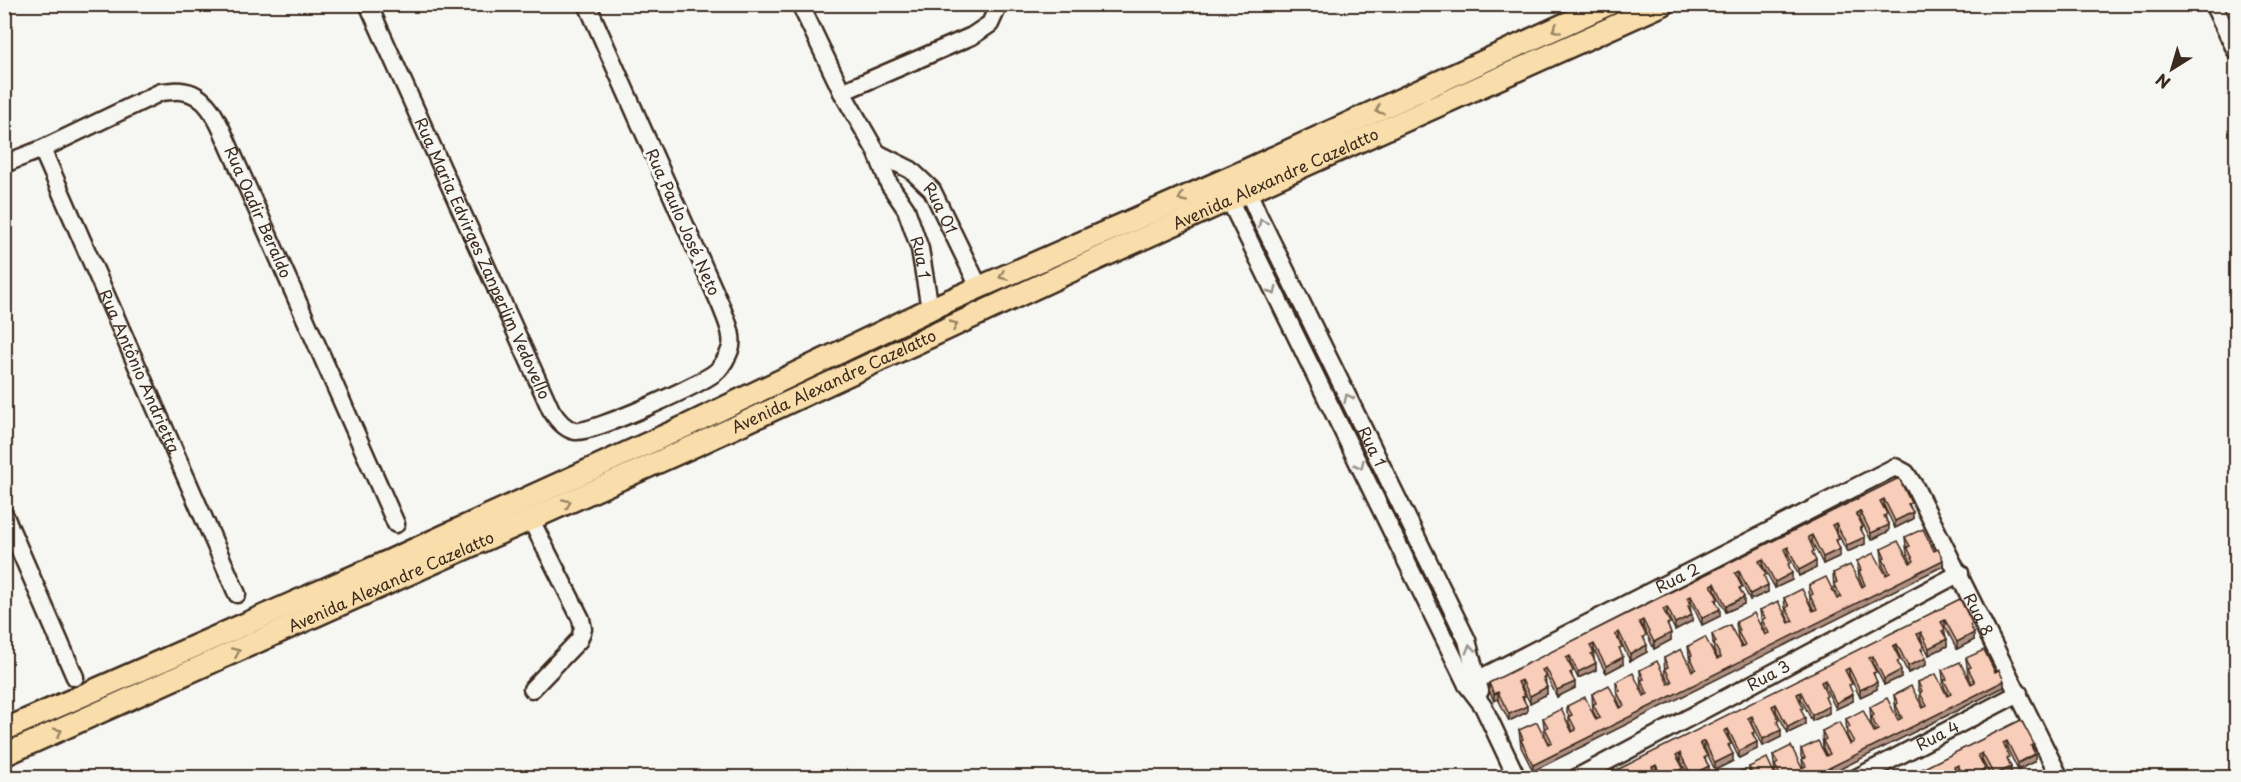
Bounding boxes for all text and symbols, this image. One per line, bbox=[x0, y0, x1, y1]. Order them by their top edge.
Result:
one-way arrow bbox=[1552, 21, 1563, 33]
north arrow bbox=[2142, 39, 2202, 99]
text: N bbox=[2150, 68, 2175, 95]
one-way arrow bbox=[1374, 102, 1385, 114]
street label: Rua Maria Edvirges Zanperlim Vedovello bbox=[410, 113, 558, 403]
street label: Avenida Alexandre Cazelatto bbox=[1168, 121, 1382, 235]
street label: Rua Oadir Beraldo bbox=[219, 142, 299, 282]
street label: Rua Paulo José Neto bbox=[641, 144, 727, 299]
street label: Rua 01 bbox=[919, 176, 964, 237]
one-way arrow bbox=[1177, 191, 1188, 203]
one-way arrow bbox=[1258, 219, 1270, 230]
street label: Rua 1 bbox=[905, 233, 938, 280]
one-way arrow bbox=[998, 269, 1009, 281]
one-way arrow bbox=[1266, 284, 1277, 295]
street label: Rua Antônio Andrietta bbox=[94, 285, 187, 457]
one-way arrow bbox=[947, 320, 958, 332]
street label: Avenida Alexandre Cazelatto bbox=[727, 322, 940, 438]
one-way arrow bbox=[1344, 394, 1356, 405]
street label: Rua 1 bbox=[1353, 422, 1393, 470]
one-way arrow bbox=[1353, 459, 1365, 470]
one-way arrow bbox=[561, 499, 572, 511]
street label: Avenida Alexandre Cazelatto bbox=[284, 524, 498, 637]
street label: Rua 2 bbox=[1651, 556, 1703, 598]
street label: Rua 8 bbox=[1959, 588, 2000, 640]
one-way arrow bbox=[1464, 645, 1477, 655]
one-way arrow bbox=[230, 647, 241, 659]
street label: Rua 3 bbox=[1742, 653, 1794, 696]
street label: Rua 4 bbox=[1911, 713, 1963, 756]
one-way arrow bbox=[51, 727, 62, 739]

